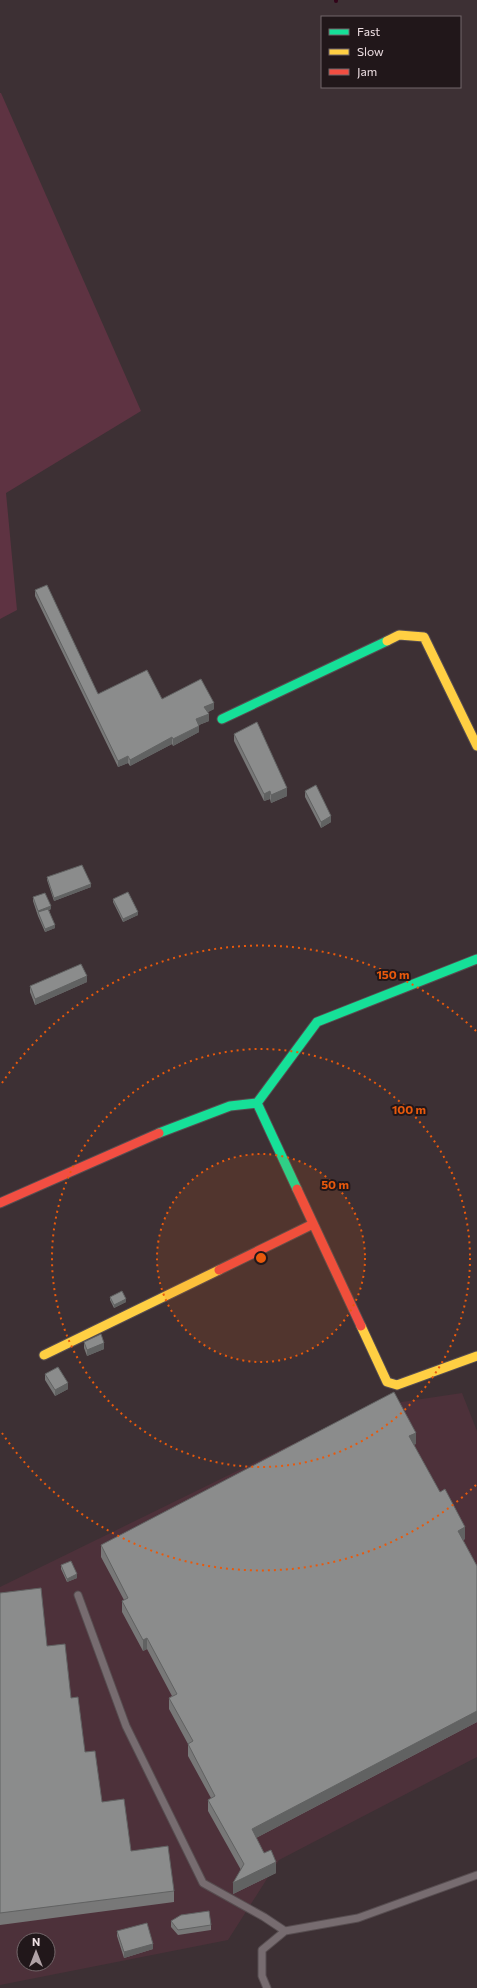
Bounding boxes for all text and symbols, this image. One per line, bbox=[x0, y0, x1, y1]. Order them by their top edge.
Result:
legend bbox=[321, 16, 461, 88]
text: Fast bbox=[357, 24, 380, 38]
text: Slow bbox=[357, 44, 384, 58]
text: Jam bbox=[357, 64, 377, 79]
text: 150 m bbox=[376, 967, 410, 981]
text: 100 m bbox=[392, 1102, 426, 1116]
text: 50 m bbox=[321, 1177, 349, 1191]
centre of rings bbox=[254, 1251, 268, 1265]
north arrow bbox=[16, 1932, 56, 1972]
text: N bbox=[32, 1935, 40, 1948]

